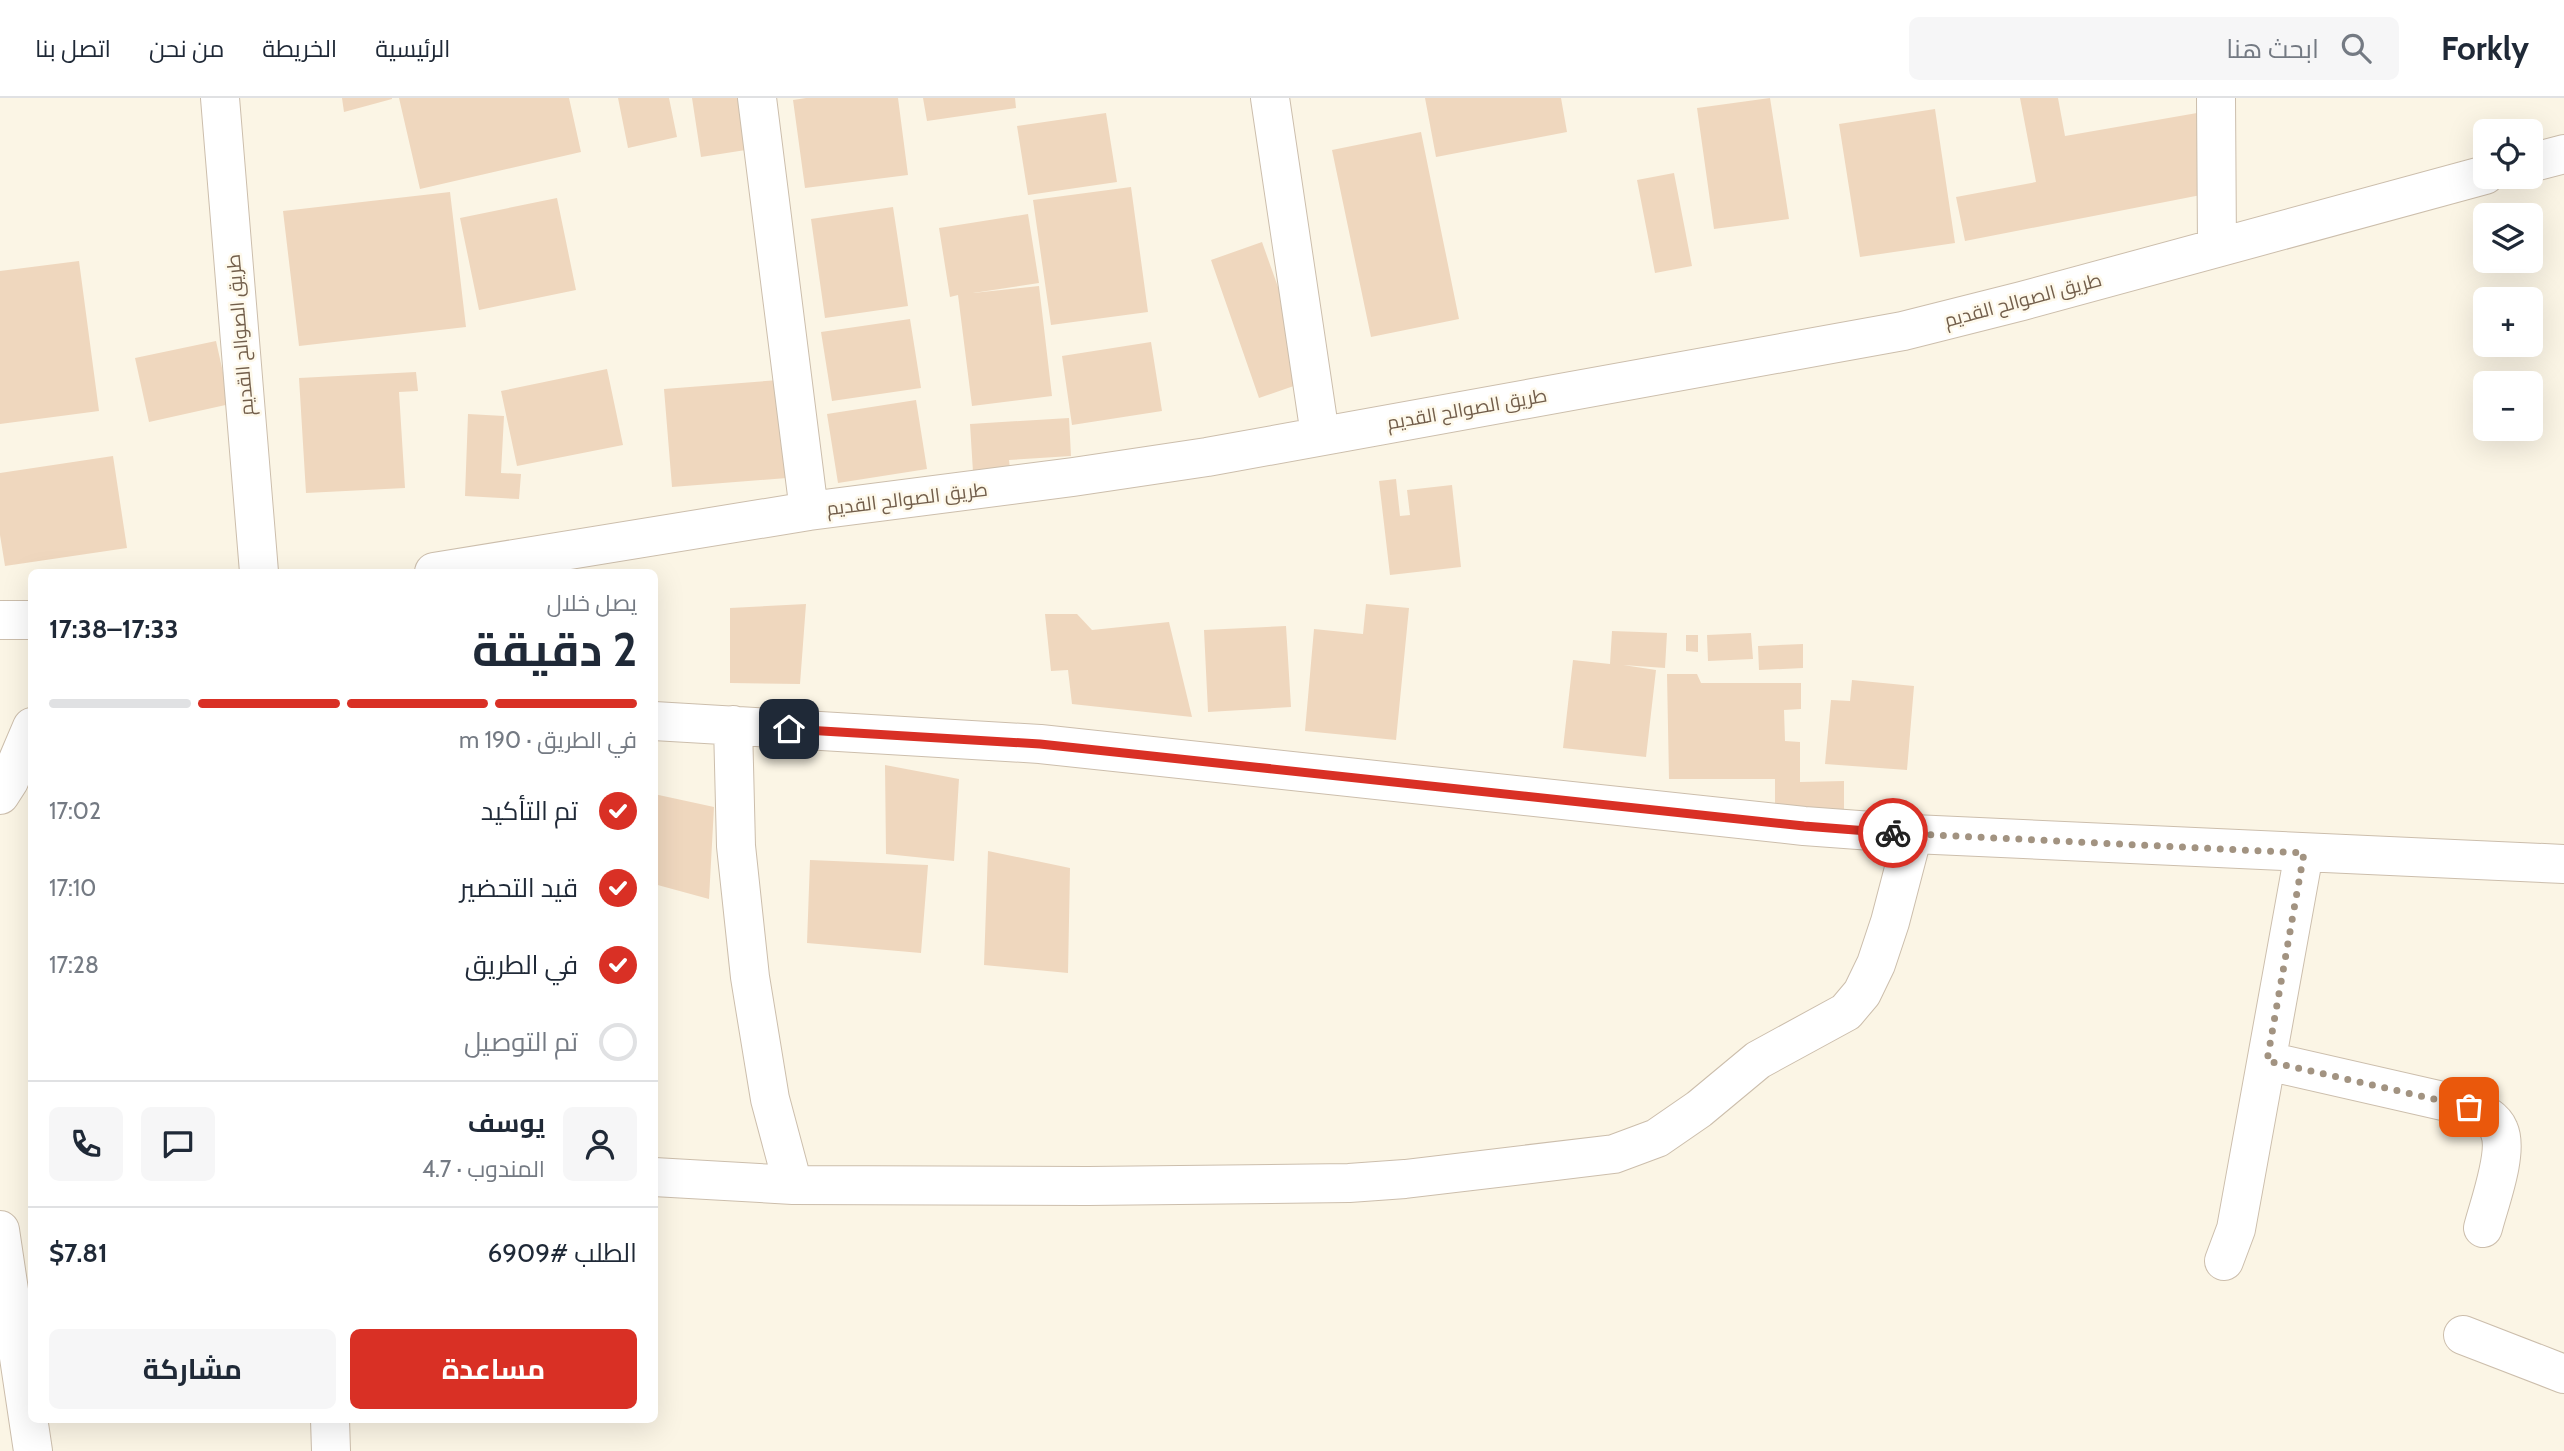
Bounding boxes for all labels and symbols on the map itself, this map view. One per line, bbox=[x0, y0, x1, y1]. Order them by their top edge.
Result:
street label: طريق الصوالح القديم bbox=[221, 253, 261, 417]
street label: طريق الصوالح القديم bbox=[1942, 268, 2105, 334]
street label: طريق الصوالح القديم bbox=[1385, 384, 1549, 436]
street label: طريق الصوالح القديم bbox=[825, 478, 989, 522]
pin bbox=[759, 699, 819, 759]
courier bbox=[1858, 798, 1928, 868]
pin bbox=[2439, 1077, 2499, 1137]

